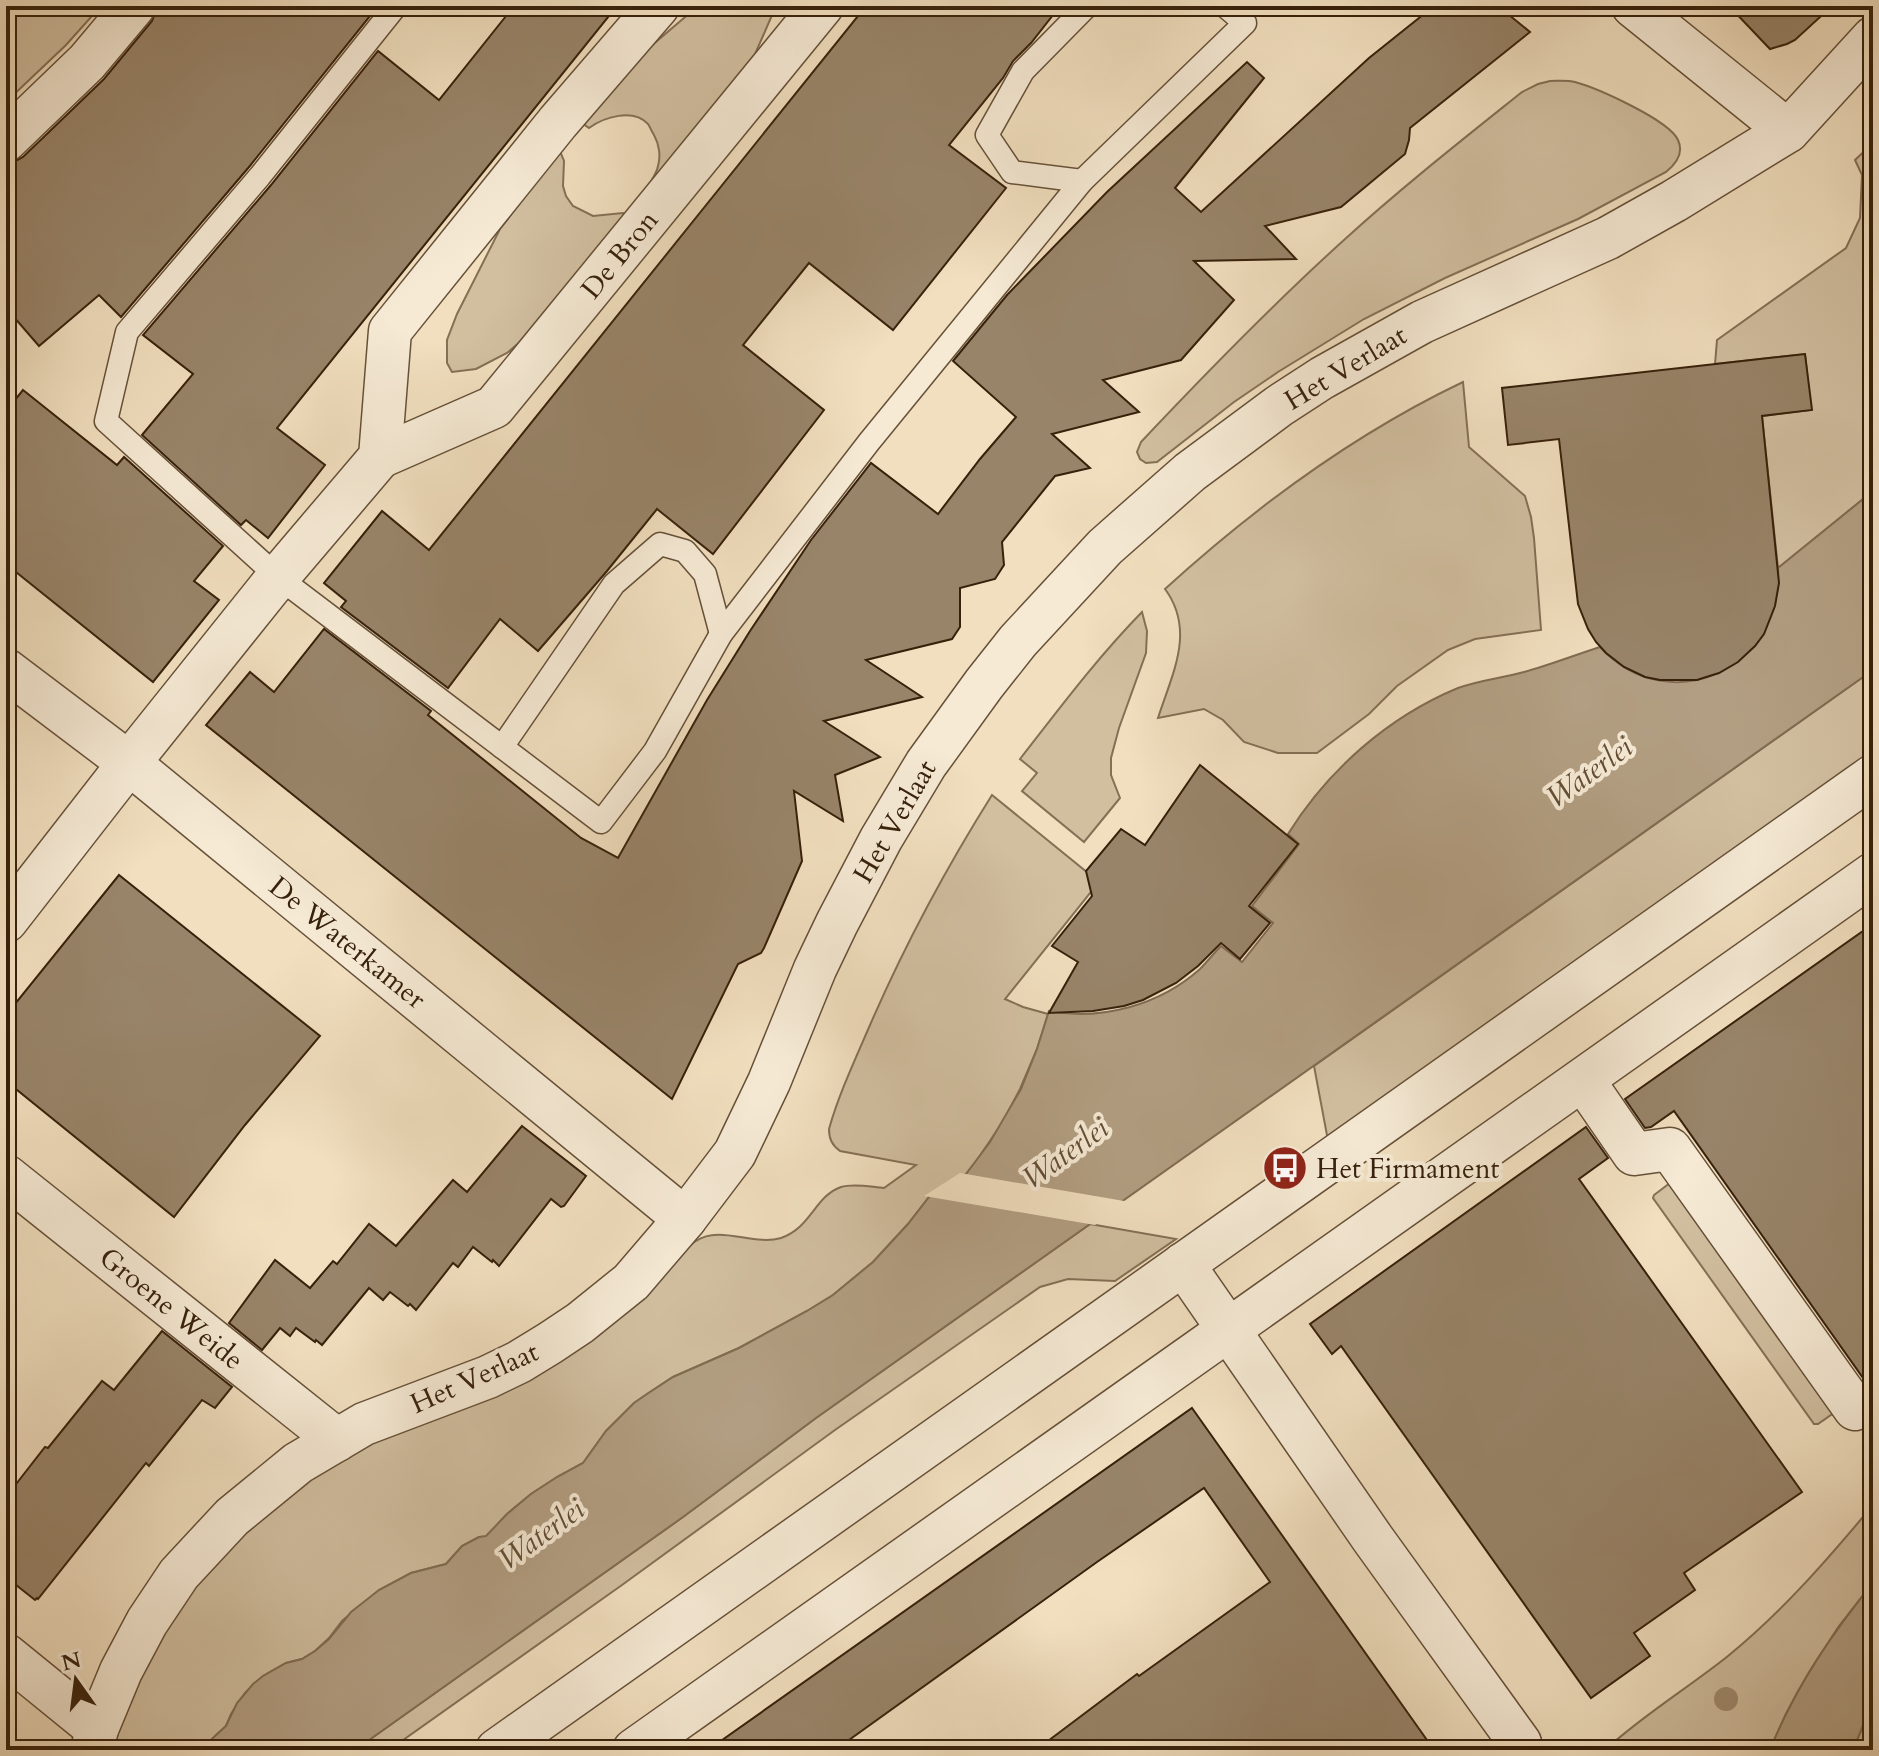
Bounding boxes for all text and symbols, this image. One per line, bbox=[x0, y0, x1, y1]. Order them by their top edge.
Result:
street label: De Bron bbox=[573, 202, 667, 307]
street label: Het Verlaat bbox=[1277, 316, 1414, 419]
water label: Waterlei bbox=[1538, 727, 1642, 818]
street label: Het Verlaat bbox=[844, 753, 945, 890]
street label: De Waterkamer bbox=[261, 868, 434, 1018]
water label: Waterlei bbox=[1014, 1108, 1118, 1199]
bus stop icon: Het Firmament bbox=[1261, 1144, 1309, 1192]
place label: Het Firmament bbox=[1316, 1150, 1500, 1188]
street label: Groene Weide bbox=[91, 1239, 252, 1379]
street label: Het Verlaat bbox=[404, 1333, 544, 1423]
water label: Waterlei bbox=[490, 1489, 594, 1580]
north arrow bbox=[36, 1640, 116, 1720]
text: N bbox=[59, 1645, 84, 1678]

